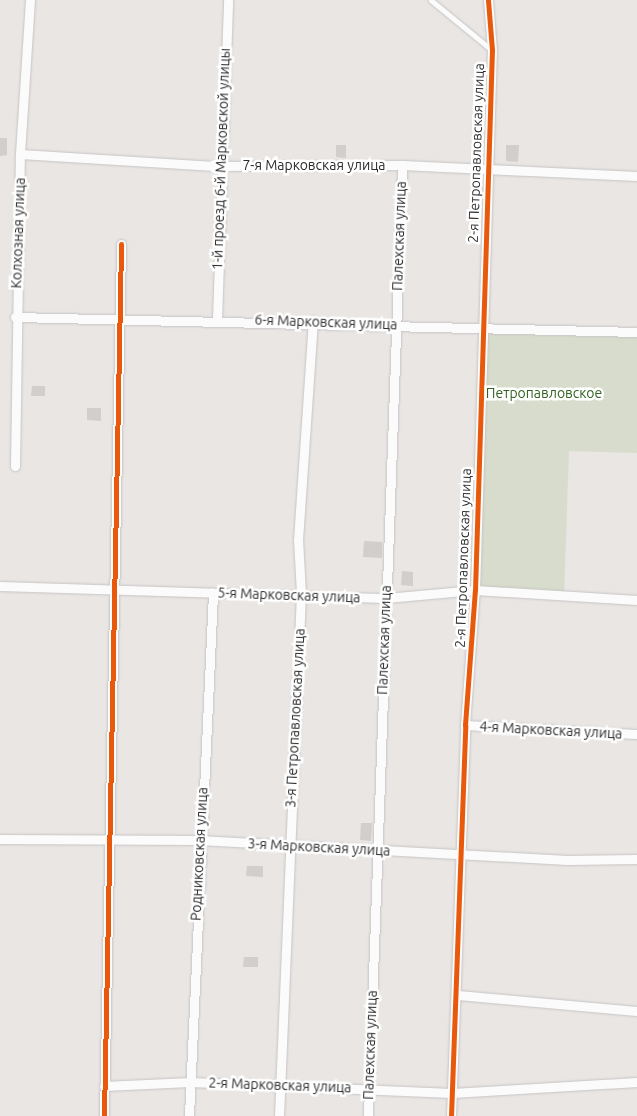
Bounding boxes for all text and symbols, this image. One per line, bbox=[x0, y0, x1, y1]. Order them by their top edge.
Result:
street label: 1-й проезд 6-й Марковской улицы bbox=[209, 48, 233, 270]
street label: 2-я Петропавловская улица bbox=[464, 63, 488, 243]
street label: 7-я Марковская улица bbox=[242, 157, 386, 173]
street label: Колхозная улица bbox=[8, 177, 28, 289]
street label: Палехская улица bbox=[389, 181, 409, 291]
street label: 6-я Марковская улица bbox=[254, 311, 398, 333]
park label: Петропавловское bbox=[486, 385, 602, 401]
street label: 2-я Петропавловская улица bbox=[451, 468, 475, 648]
street label: 5-я Марковская улица bbox=[217, 584, 361, 606]
street label: Палехская улица bbox=[374, 585, 394, 695]
street label: 3-я Петропавловская улица bbox=[282, 628, 308, 808]
street label: 4-я Марковская улица bbox=[479, 718, 623, 742]
street label: Родниковская улица bbox=[187, 787, 211, 921]
street label: 3-я Марковская улица bbox=[247, 835, 391, 859]
street label: Палехская улица bbox=[360, 990, 380, 1100]
street label: 2-я Марковская улица bbox=[208, 1074, 352, 1096]

